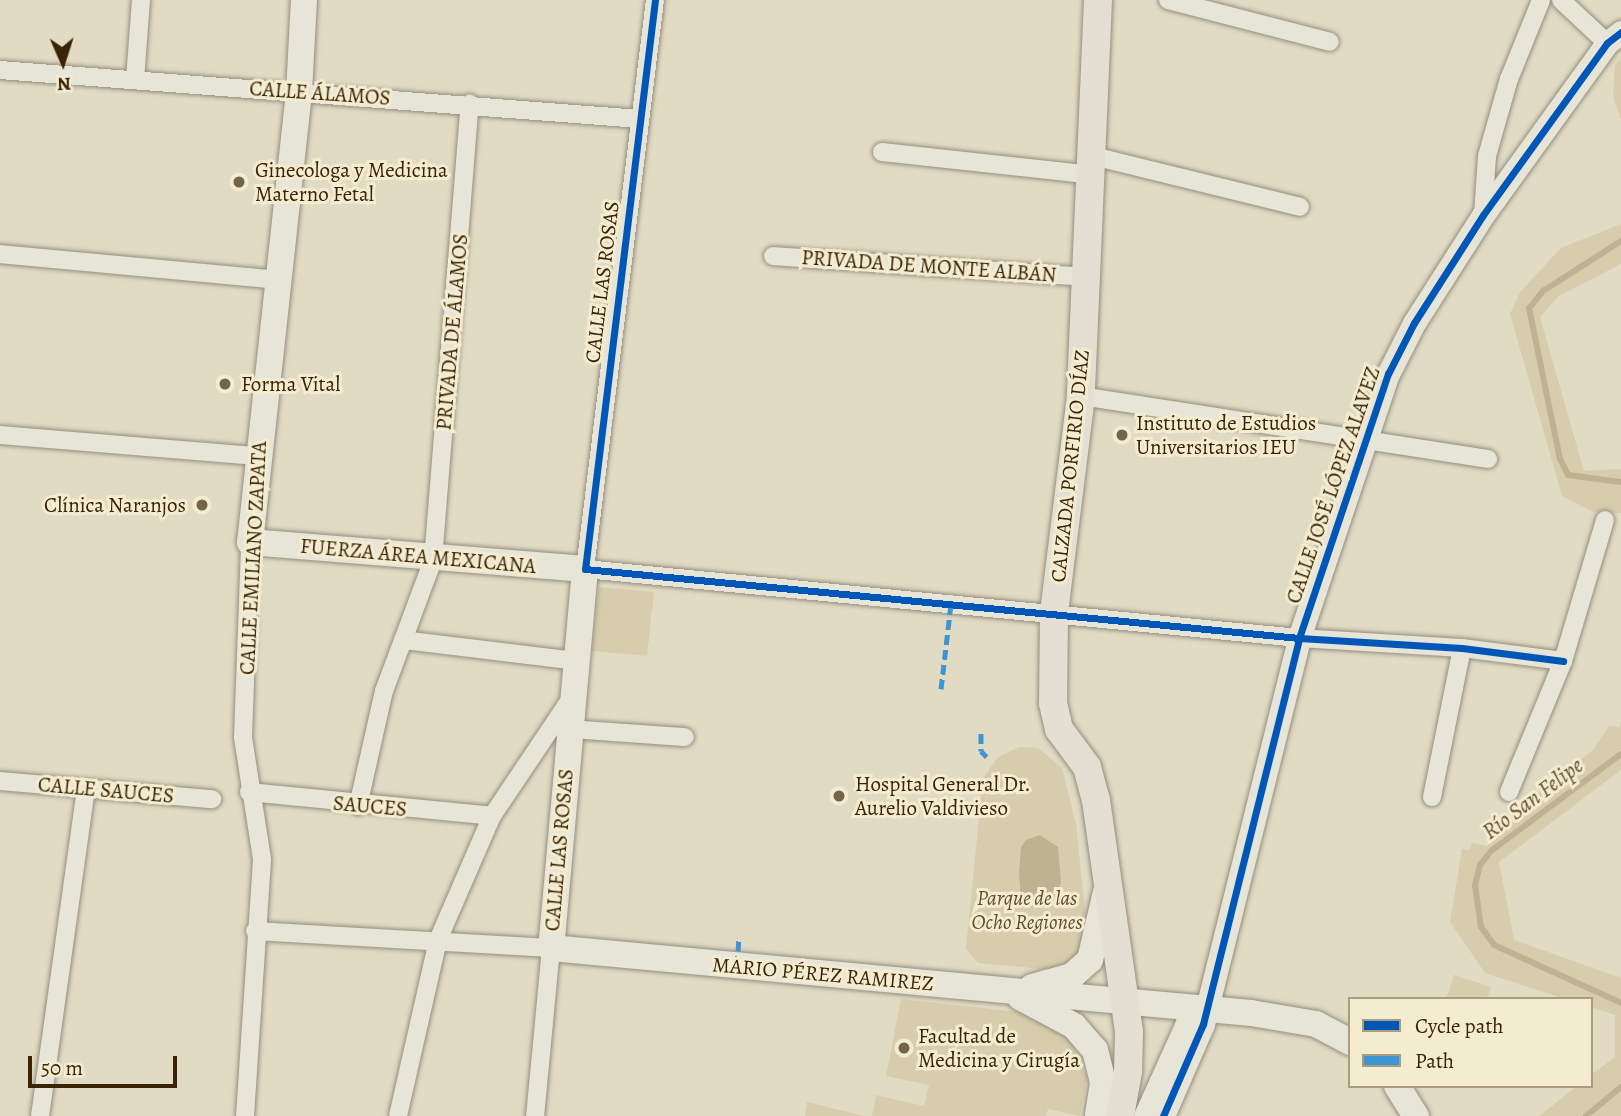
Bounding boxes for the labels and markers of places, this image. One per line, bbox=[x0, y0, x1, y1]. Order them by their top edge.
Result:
place label: Ginecologa y Medicina Materno Fetal bbox=[255, 157, 448, 207]
marker: Ginecologa y Medicina Materno Fetal bbox=[229, 172, 249, 192]
place label: Forma Vital bbox=[241, 371, 340, 397]
marker: Forma Vital bbox=[215, 374, 235, 394]
place label: Instituto de Estudios Universitarios IEU bbox=[1136, 410, 1316, 460]
marker: Instituto de Estudios Universitarios IEU bbox=[1114, 427, 1130, 443]
place label: Clínica Naranjos bbox=[44, 492, 186, 518]
marker: Clínica Naranjos bbox=[192, 495, 212, 515]
place label: Hospital General Dr. Aurelio Valdivieso bbox=[855, 771, 1031, 821]
marker: Hospital General Dr. Aurelio Valdivieso bbox=[829, 786, 849, 806]
place label: Facultad de Medicina y Cirugía bbox=[918, 1023, 1080, 1073]
marker: Facultad de Medicina y Cirugía bbox=[896, 1040, 912, 1056]

